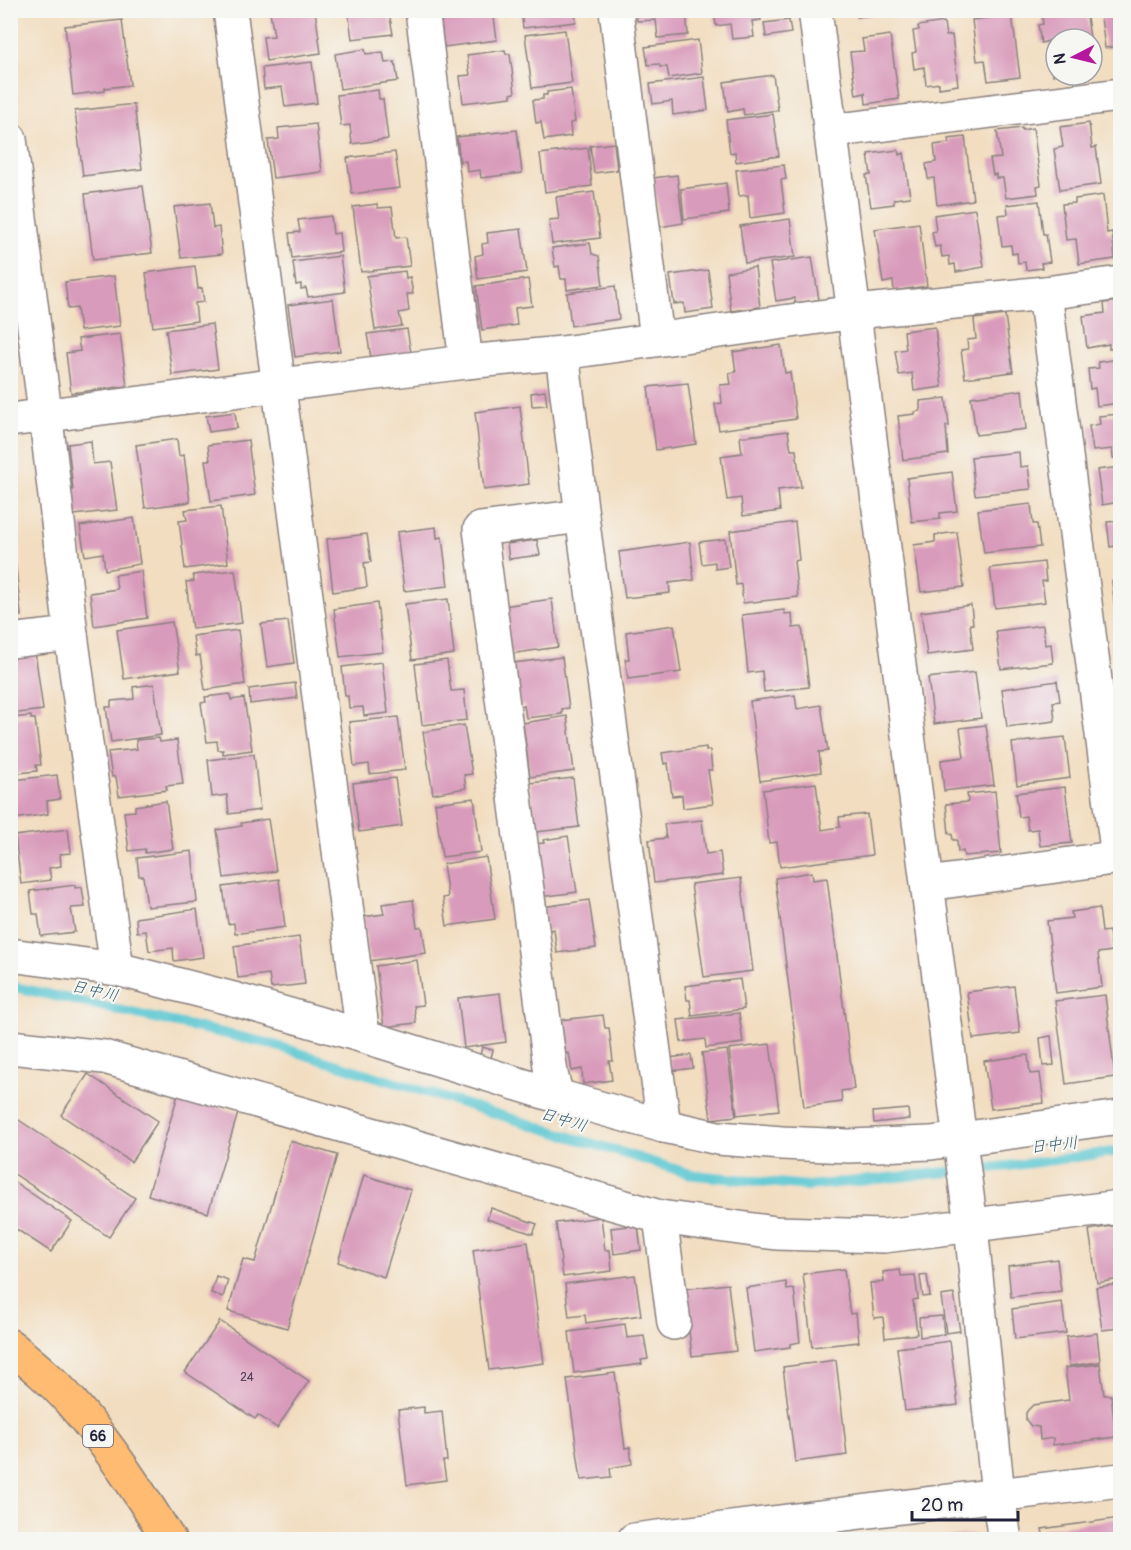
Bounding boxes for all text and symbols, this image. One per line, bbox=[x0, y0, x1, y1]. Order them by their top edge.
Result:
north arrow bbox=[1044, 27, 1104, 87]
text: N bbox=[1049, 52, 1071, 65]
water label: 日中川 bbox=[69, 976, 120, 1006]
water label: 日中川 bbox=[538, 1103, 590, 1137]
water label: 日中川 bbox=[1029, 1133, 1079, 1157]
house number: 24 bbox=[240, 1370, 254, 1385]
road number: 66 bbox=[83, 1425, 113, 1447]
scale bar bbox=[912, 1484, 1018, 1522]
text: 20 m bbox=[921, 1494, 963, 1517]

